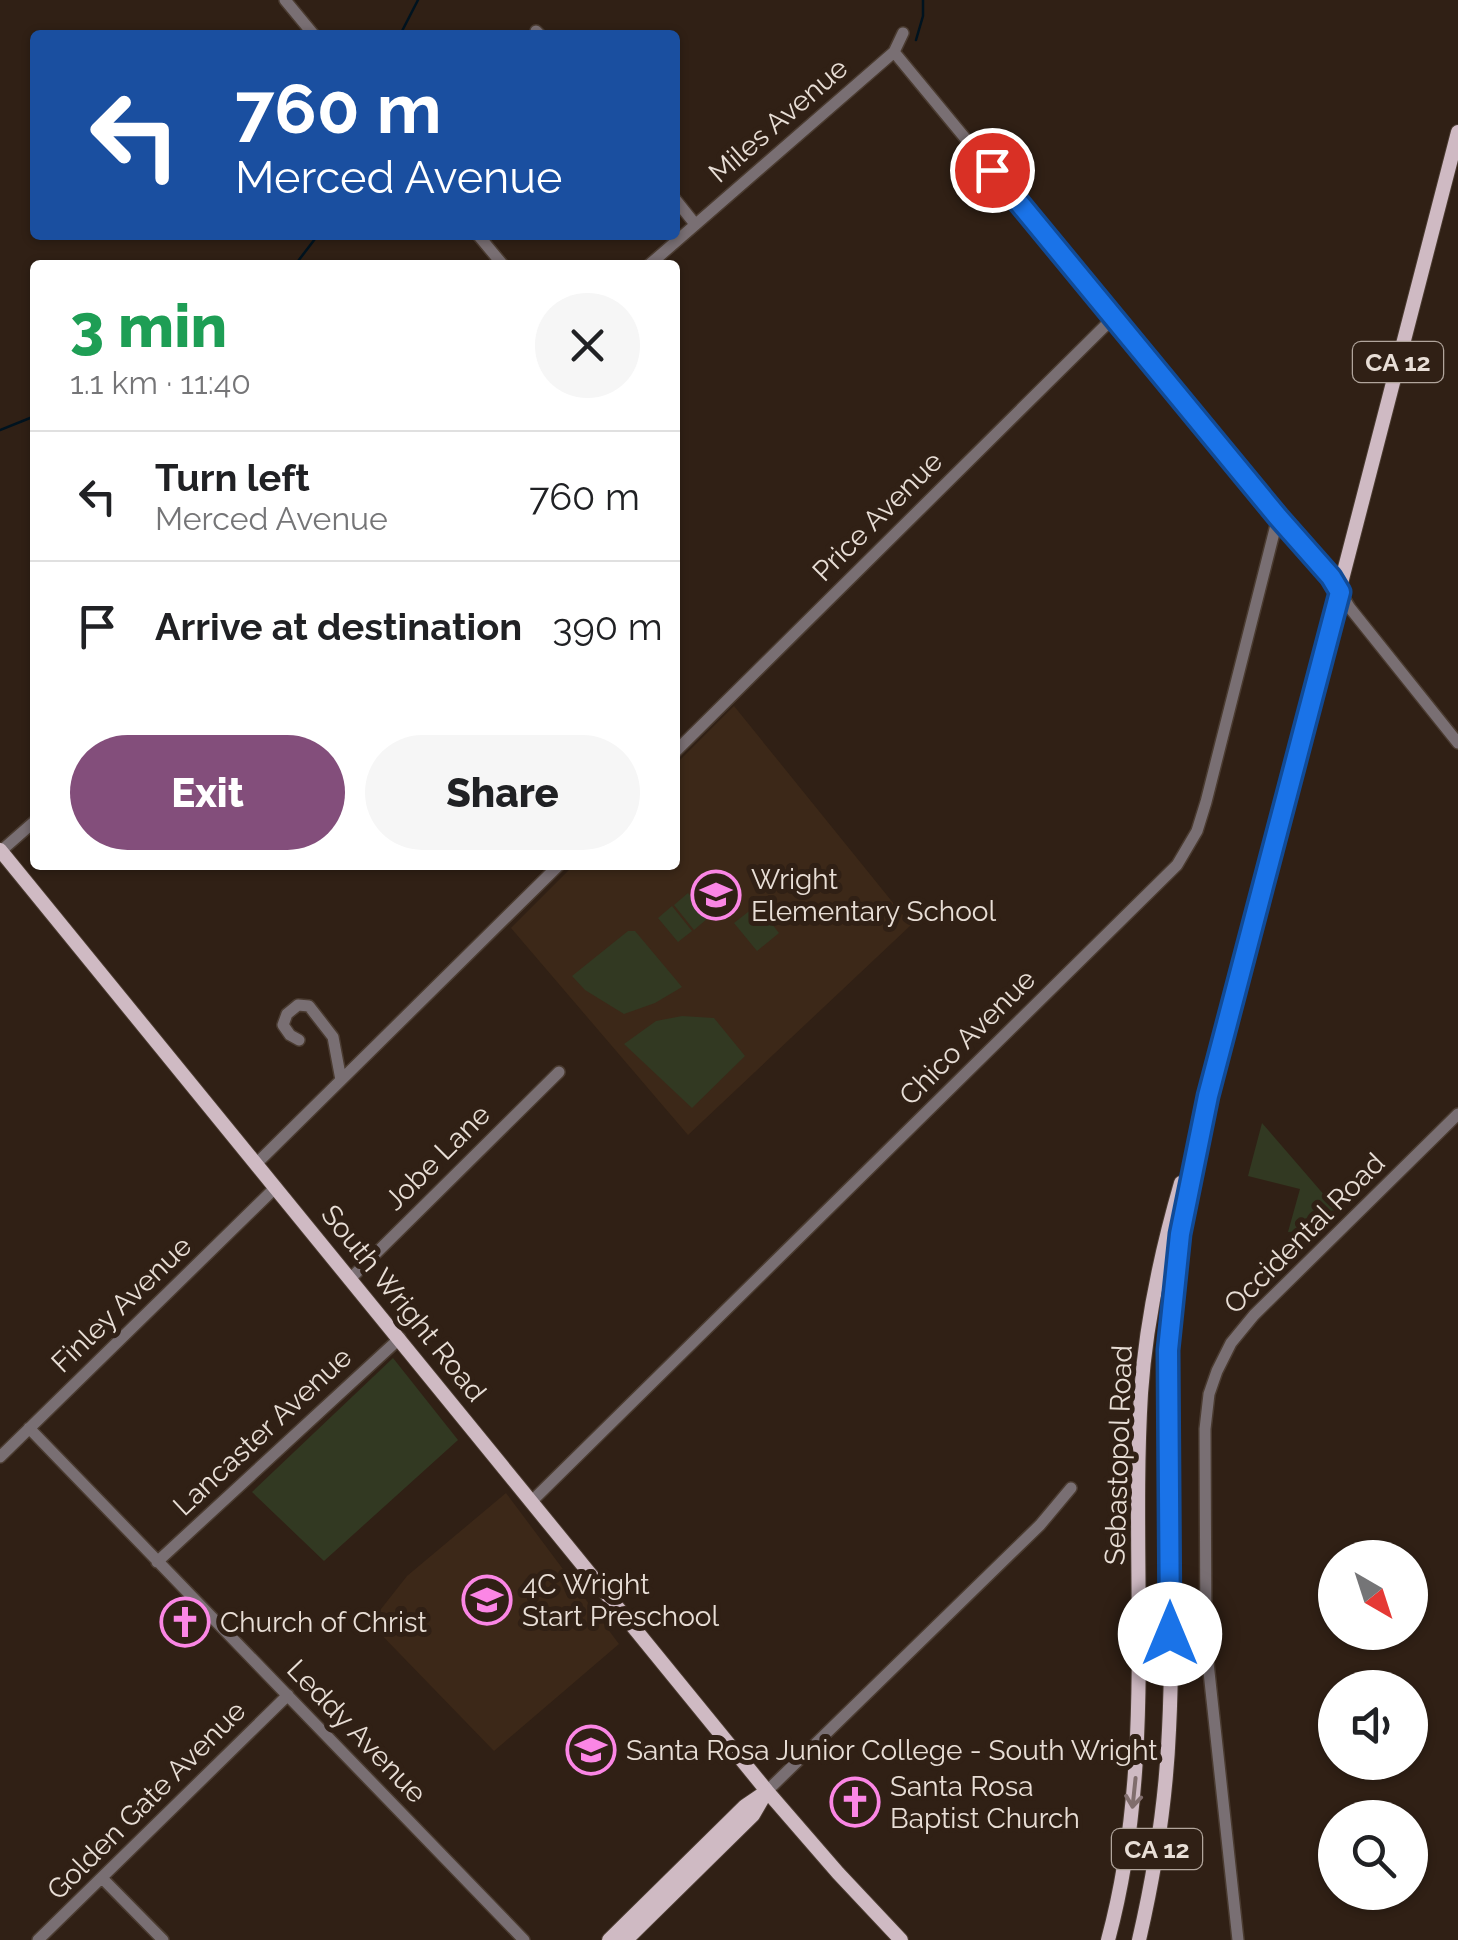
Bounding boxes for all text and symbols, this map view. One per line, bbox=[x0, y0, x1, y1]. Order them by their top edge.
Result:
street label: Miles Avenue bbox=[702, 51, 854, 190]
text: 760 m bbox=[235, 67, 442, 149]
icon: left bbox=[70, 70, 200, 200]
pin bbox=[950, 128, 1035, 213]
icon: arrive bbox=[965, 143, 1020, 198]
text: Merced Avenue bbox=[235, 151, 562, 204]
text: 3 min bbox=[70, 291, 227, 361]
button: close bbox=[535, 293, 640, 398]
road number: CA 12 bbox=[1353, 342, 1443, 382]
text: 1.1 km · 11:40 bbox=[70, 364, 251, 401]
street label: Price Avenue bbox=[806, 445, 949, 588]
text: Turn left bbox=[155, 455, 310, 500]
icon: left bbox=[70, 469, 125, 524]
text: 760 m bbox=[529, 474, 640, 519]
text: Merced Avenue bbox=[155, 500, 388, 537]
icon: arrive bbox=[70, 599, 125, 654]
text: Arrive at destination bbox=[155, 604, 522, 649]
text: 390 m bbox=[552, 604, 663, 649]
button: Exit bbox=[70, 735, 345, 850]
button: Share bbox=[365, 735, 640, 850]
place label: Wright Elementary School bbox=[751, 863, 996, 928]
school or university icon: Wright Elementary School bbox=[690, 869, 742, 921]
street label: Chico Avenue bbox=[893, 963, 1042, 1112]
street label: Jobe Lane bbox=[378, 1098, 497, 1217]
street label: Occidental Road bbox=[1217, 1146, 1391, 1320]
street label: South Wright Road bbox=[314, 1198, 493, 1408]
street label: Finley Avenue bbox=[45, 1229, 198, 1379]
street label: Lancaster Avenue bbox=[166, 1340, 358, 1522]
street label: Sebastopol Road bbox=[1098, 1344, 1139, 1566]
north arrow bbox=[1318, 1540, 1428, 1650]
map controls bbox=[1318, 1540, 1428, 1910]
place label: 4C Wright Start Preschool bbox=[522, 1568, 720, 1633]
school or university icon: 4C Wright Start Preschool bbox=[461, 1574, 513, 1626]
position arrow bbox=[1118, 1582, 1222, 1686]
church icon: Church of Christ bbox=[159, 1596, 211, 1648]
place label: Church of Christ bbox=[220, 1606, 428, 1639]
street label: Leddy Avenue bbox=[280, 1653, 433, 1810]
button: sound bbox=[1318, 1670, 1428, 1780]
street label: Golden Gate Avenue bbox=[40, 1694, 252, 1906]
school or university icon: Santa Rosa Junior College - South Wright bbox=[565, 1724, 617, 1776]
place label: Santa Rosa Junior College - South Wright bbox=[626, 1734, 1158, 1767]
place label: Santa Rosa Baptist Church bbox=[890, 1770, 1080, 1835]
church icon: Santa Rosa Baptist Church bbox=[829, 1776, 881, 1828]
one-way arrow bbox=[1124, 1777, 1143, 1809]
button: search bbox=[1318, 1800, 1428, 1910]
road number: CA 12 bbox=[1112, 1829, 1202, 1869]

